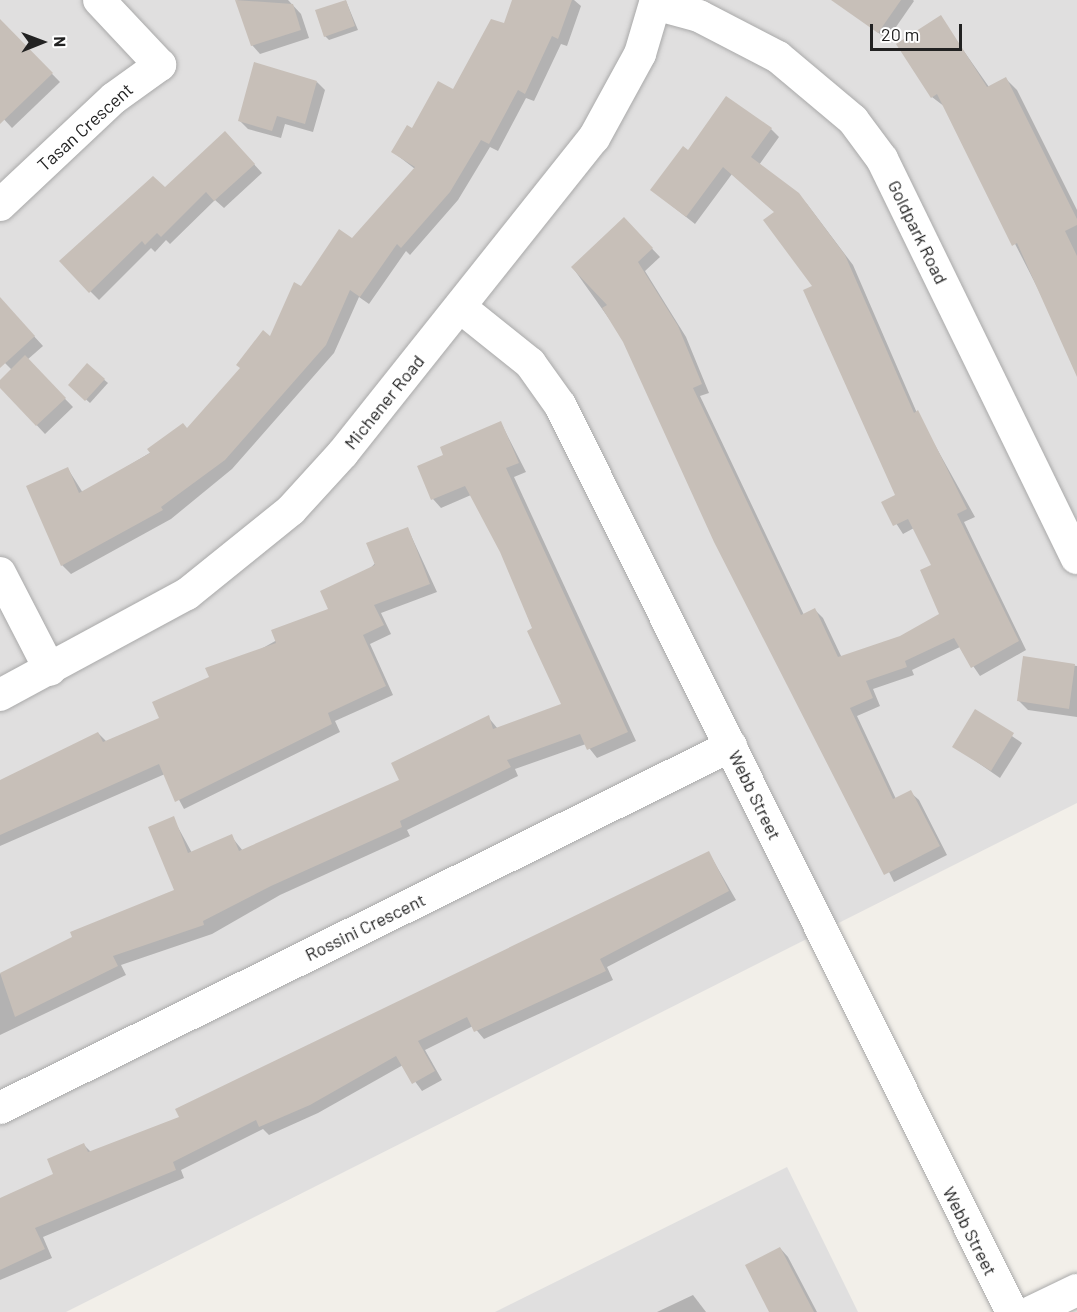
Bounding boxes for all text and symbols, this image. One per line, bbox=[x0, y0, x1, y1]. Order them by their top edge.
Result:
north arrow bbox=[12, 12, 72, 72]
scale bar bbox=[873, 12, 964, 50]
text: 20 m bbox=[881, 23, 919, 45]
text: N bbox=[51, 36, 70, 47]
street label: Tasan Crescent bbox=[33, 79, 137, 175]
street label: Goldpark Road bbox=[884, 177, 952, 287]
street label: Michener Road bbox=[339, 350, 429, 454]
street label: Webb Street bbox=[724, 747, 786, 843]
street label: Rossini Crescent bbox=[301, 889, 429, 965]
street label: Webb Street bbox=[938, 1183, 1002, 1279]

